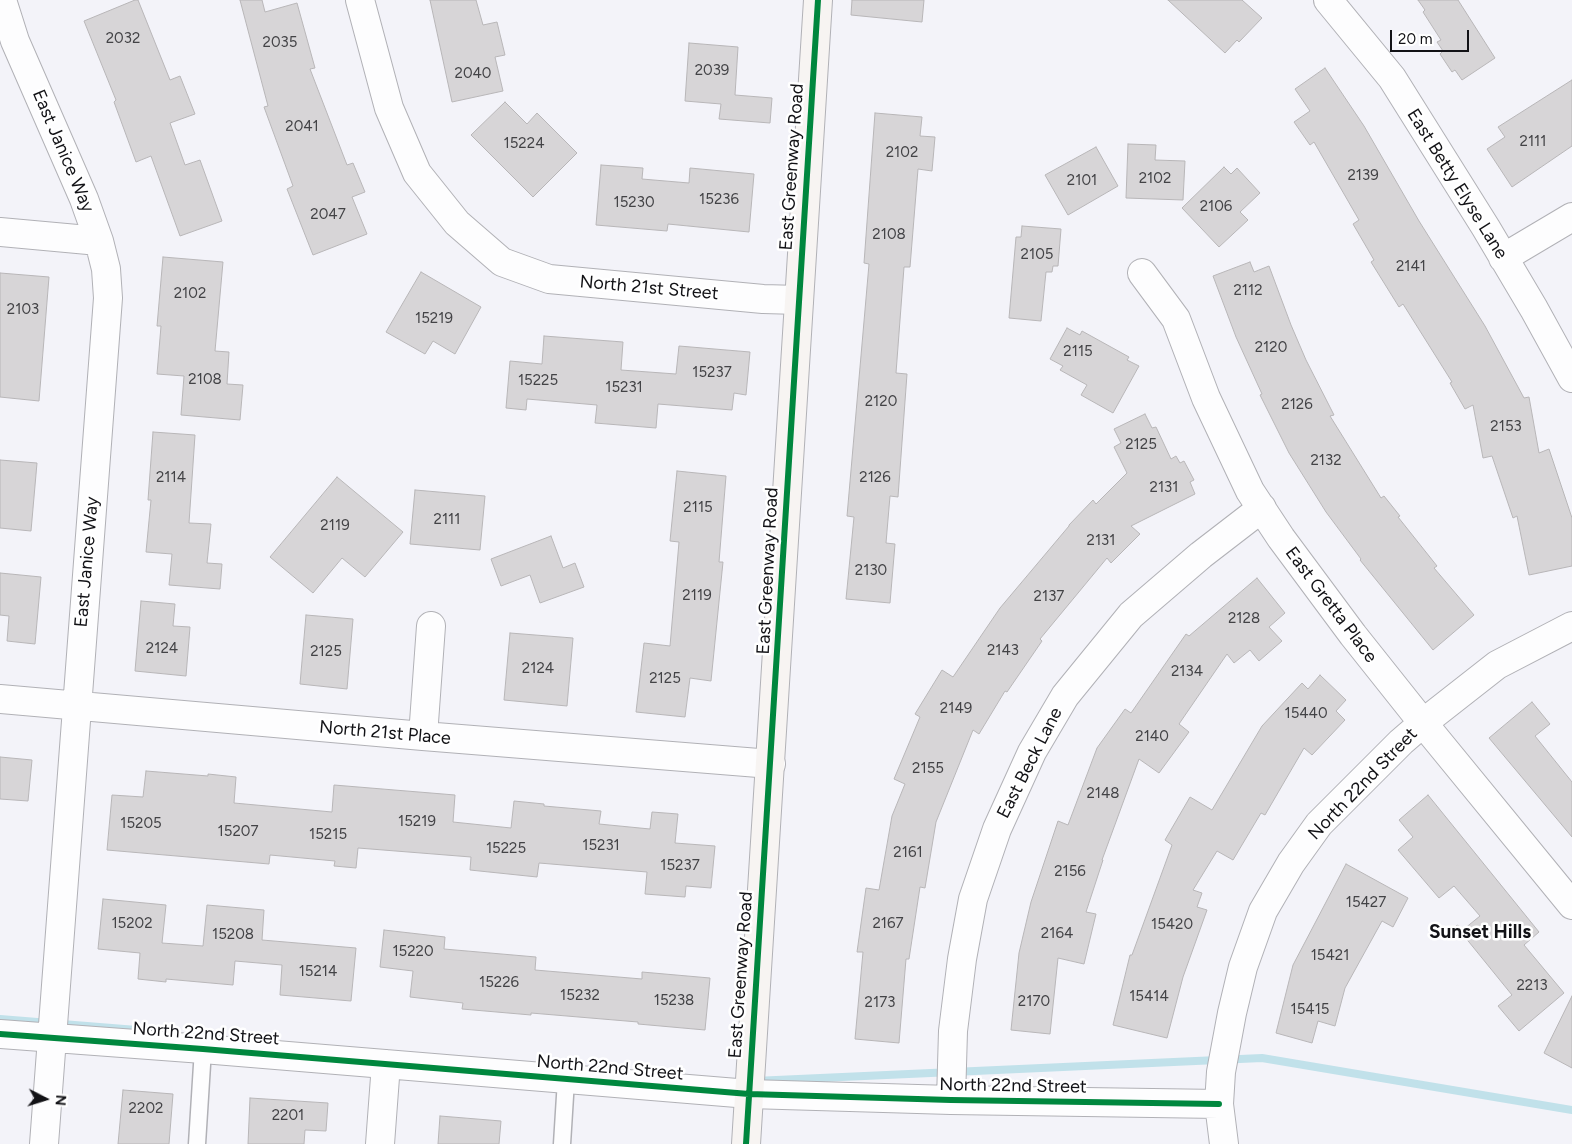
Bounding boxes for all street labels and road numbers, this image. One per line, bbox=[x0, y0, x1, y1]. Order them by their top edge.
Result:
street label: East Greenway Road bbox=[775, 83, 809, 251]
street label: East Janice Way bbox=[27, 86, 99, 216]
street label: East Betty Elyse Lane bbox=[1402, 105, 1512, 263]
street label: North 21st Street bbox=[579, 271, 719, 305]
street label: East Greenway Road bbox=[753, 487, 783, 655]
street label: East Janice Way bbox=[71, 496, 103, 628]
street label: East Gretta Place bbox=[1280, 543, 1382, 667]
street label: East Beck Lane bbox=[993, 704, 1067, 822]
street label: North 21st Place bbox=[318, 716, 452, 750]
street label: North 22nd Street bbox=[1304, 724, 1422, 844]
street label: East Greenway Road bbox=[724, 891, 758, 1059]
street label: North 22nd Street bbox=[132, 1018, 280, 1050]
street label: North 22nd Street bbox=[536, 1051, 684, 1085]
street label: North 22nd Street bbox=[939, 1074, 1087, 1098]

